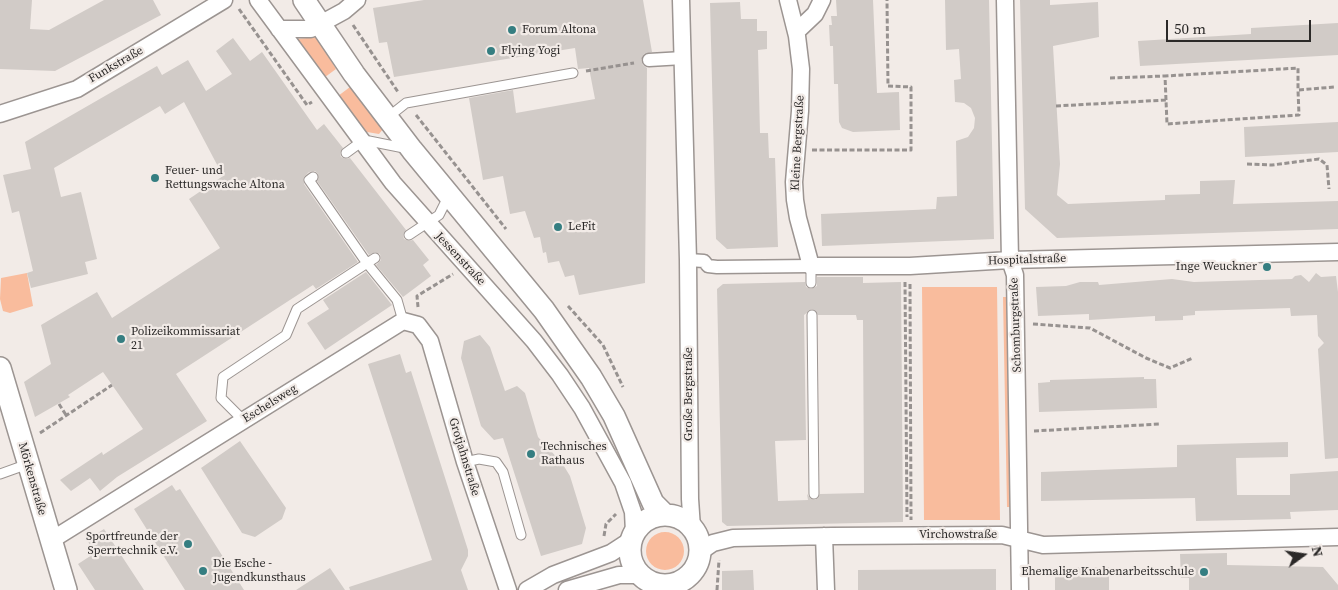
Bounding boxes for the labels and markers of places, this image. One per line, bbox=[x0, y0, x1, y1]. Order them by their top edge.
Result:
place label: Forum Altona bbox=[522, 23, 596, 37]
marker: Forum Altona bbox=[506, 24, 518, 36]
place label: Flying Yogi bbox=[501, 44, 560, 58]
marker: Flying Yogi bbox=[485, 45, 497, 57]
place label: Feuer- und Rettungswache Altona bbox=[165, 164, 285, 192]
marker: Feuer- und Rettungswache Altona bbox=[149, 172, 161, 184]
place label: LeFit bbox=[568, 220, 595, 234]
marker: LeFit bbox=[552, 221, 564, 233]
place label: Inge Weuckner bbox=[1176, 260, 1257, 274]
marker: Inge Weuckner bbox=[1261, 261, 1273, 273]
place label: Polizeikommissariat 21 bbox=[131, 325, 240, 353]
marker: Polizeikommissariat 21 bbox=[115, 333, 127, 345]
place label: Technisches Rathaus bbox=[541, 440, 607, 468]
marker: Technisches Rathaus bbox=[525, 448, 537, 460]
place label: Sportfreunde der Sperrtechnik e.V. bbox=[86, 530, 178, 558]
marker: Sportfreunde der Sperrtechnik e.V. bbox=[182, 538, 194, 550]
place label: Die Esche - Jugendkunsthaus bbox=[213, 557, 306, 585]
marker: Die Esche - Jugendkunsthaus bbox=[197, 565, 209, 577]
place label: Ehemalige Knabenarbeitsschule bbox=[1021, 565, 1194, 579]
marker: Ehemalige Knabenarbeitsschule bbox=[1198, 566, 1210, 578]

